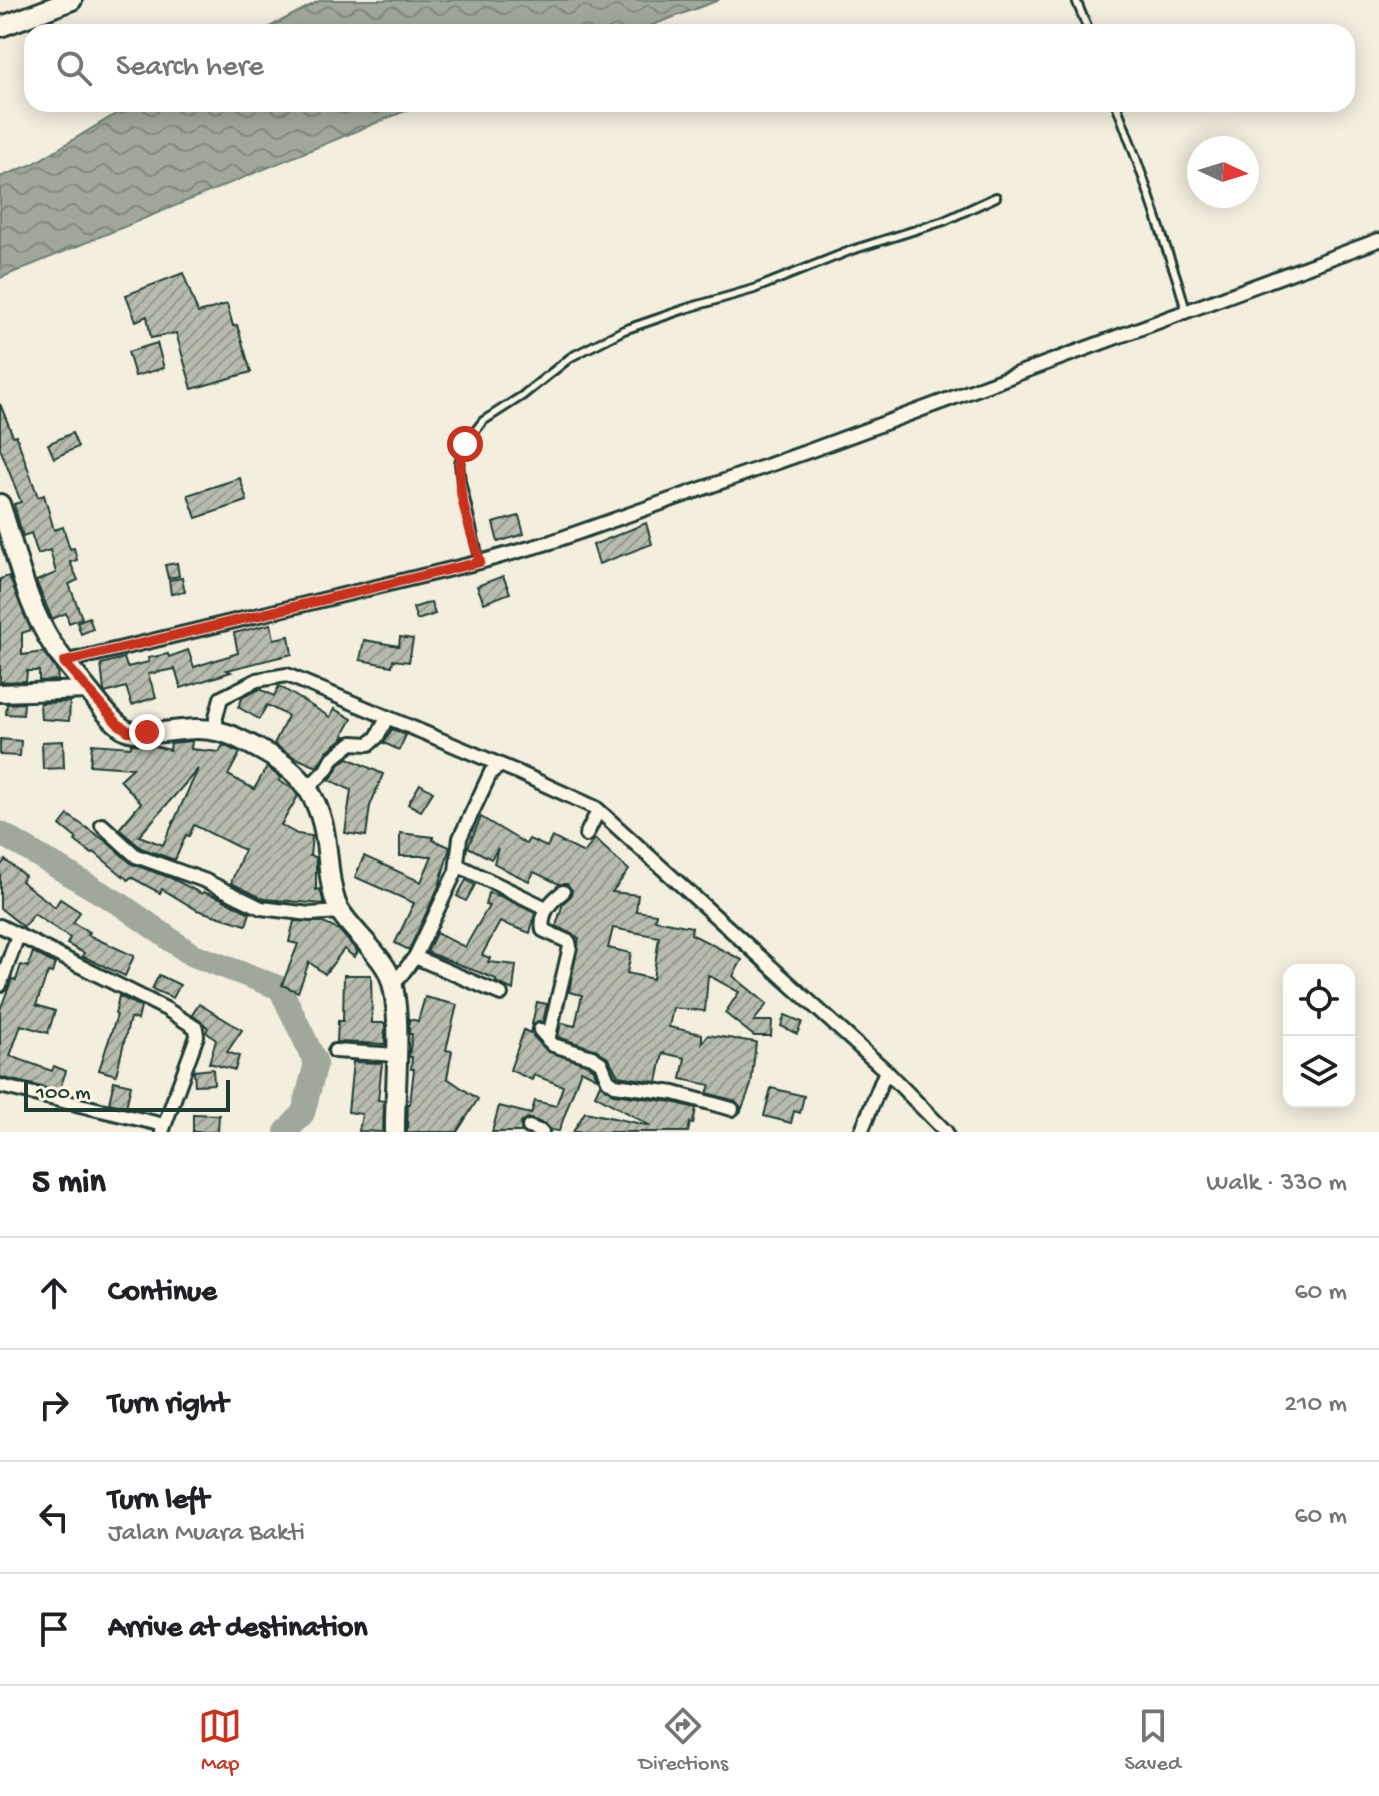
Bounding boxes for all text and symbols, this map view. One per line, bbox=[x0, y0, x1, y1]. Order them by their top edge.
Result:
search box bbox=[24, 24, 1355, 112]
icon: search bbox=[52, 46, 96, 90]
text: Search here bbox=[116, 51, 264, 86]
north arrow bbox=[1187, 136, 1259, 208]
route start bbox=[447, 426, 483, 462]
route end bbox=[129, 714, 165, 750]
map controls bbox=[1283, 964, 1355, 1108]
button: locate bbox=[1283, 964, 1355, 1036]
button: layers bbox=[1283, 1036, 1355, 1108]
scale bar bbox=[24, 1076, 230, 1112]
text: 100 m bbox=[36, 1081, 91, 1107]
text: 5 min bbox=[32, 1164, 106, 1204]
text: Walk · 330 m bbox=[1206, 1169, 1347, 1200]
icon: ahead bbox=[32, 1271, 76, 1315]
text: Continue bbox=[108, 1276, 217, 1311]
text: 60 m bbox=[1294, 1278, 1347, 1309]
icon: right bbox=[32, 1383, 76, 1427]
text: Turn right bbox=[108, 1388, 228, 1423]
text: 210 m bbox=[1284, 1390, 1347, 1421]
text: Turn left bbox=[108, 1484, 209, 1519]
icon: left bbox=[32, 1495, 76, 1539]
text: 60 m bbox=[1294, 1502, 1347, 1533]
text: Jalan Muara Bakti bbox=[108, 1519, 305, 1550]
icon: arrive bbox=[32, 1607, 76, 1651]
text: Arrive at destination bbox=[108, 1612, 368, 1647]
tab: Map bbox=[198, 1704, 242, 1778]
tab: Directions bbox=[639, 1704, 728, 1778]
tab: Saved bbox=[1124, 1704, 1181, 1778]

